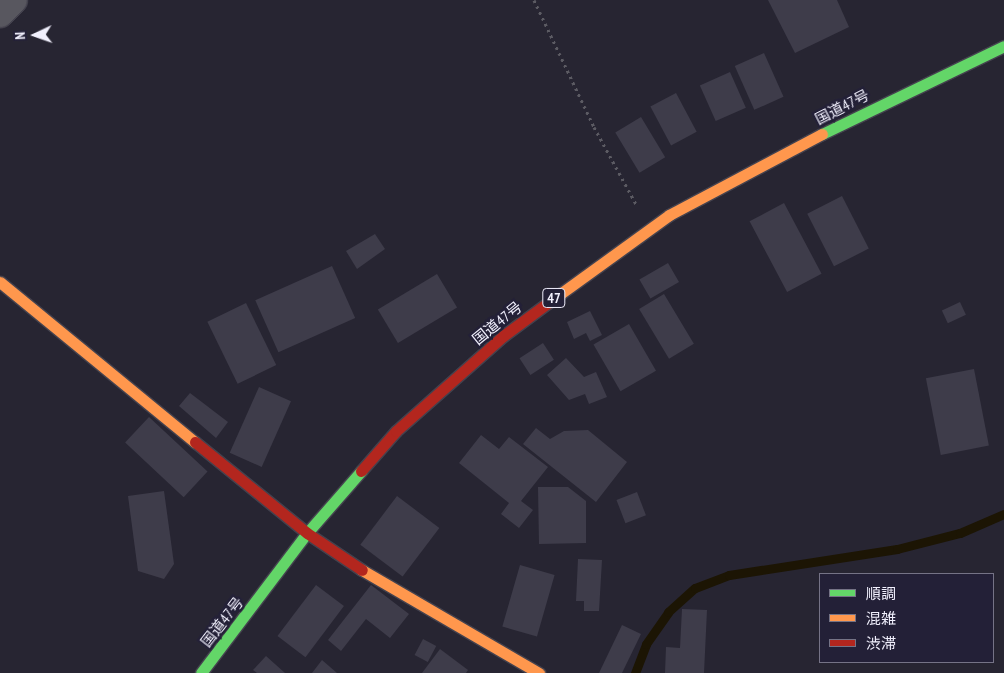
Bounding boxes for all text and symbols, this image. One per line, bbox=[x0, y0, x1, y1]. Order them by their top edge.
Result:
north arrow bbox=[10, 10, 60, 60]
text: N bbox=[11, 32, 29, 40]
street label: 国道47号 bbox=[812, 86, 872, 128]
road number: 47 bbox=[542, 286, 566, 310]
street label: 国道47号 bbox=[469, 298, 525, 348]
legend bbox=[819, 573, 994, 663]
text: 順調 bbox=[866, 584, 896, 603]
street label: 国道47号 bbox=[197, 593, 247, 651]
text: 混雑 bbox=[866, 609, 896, 628]
text: 渋滞 bbox=[866, 634, 896, 653]

